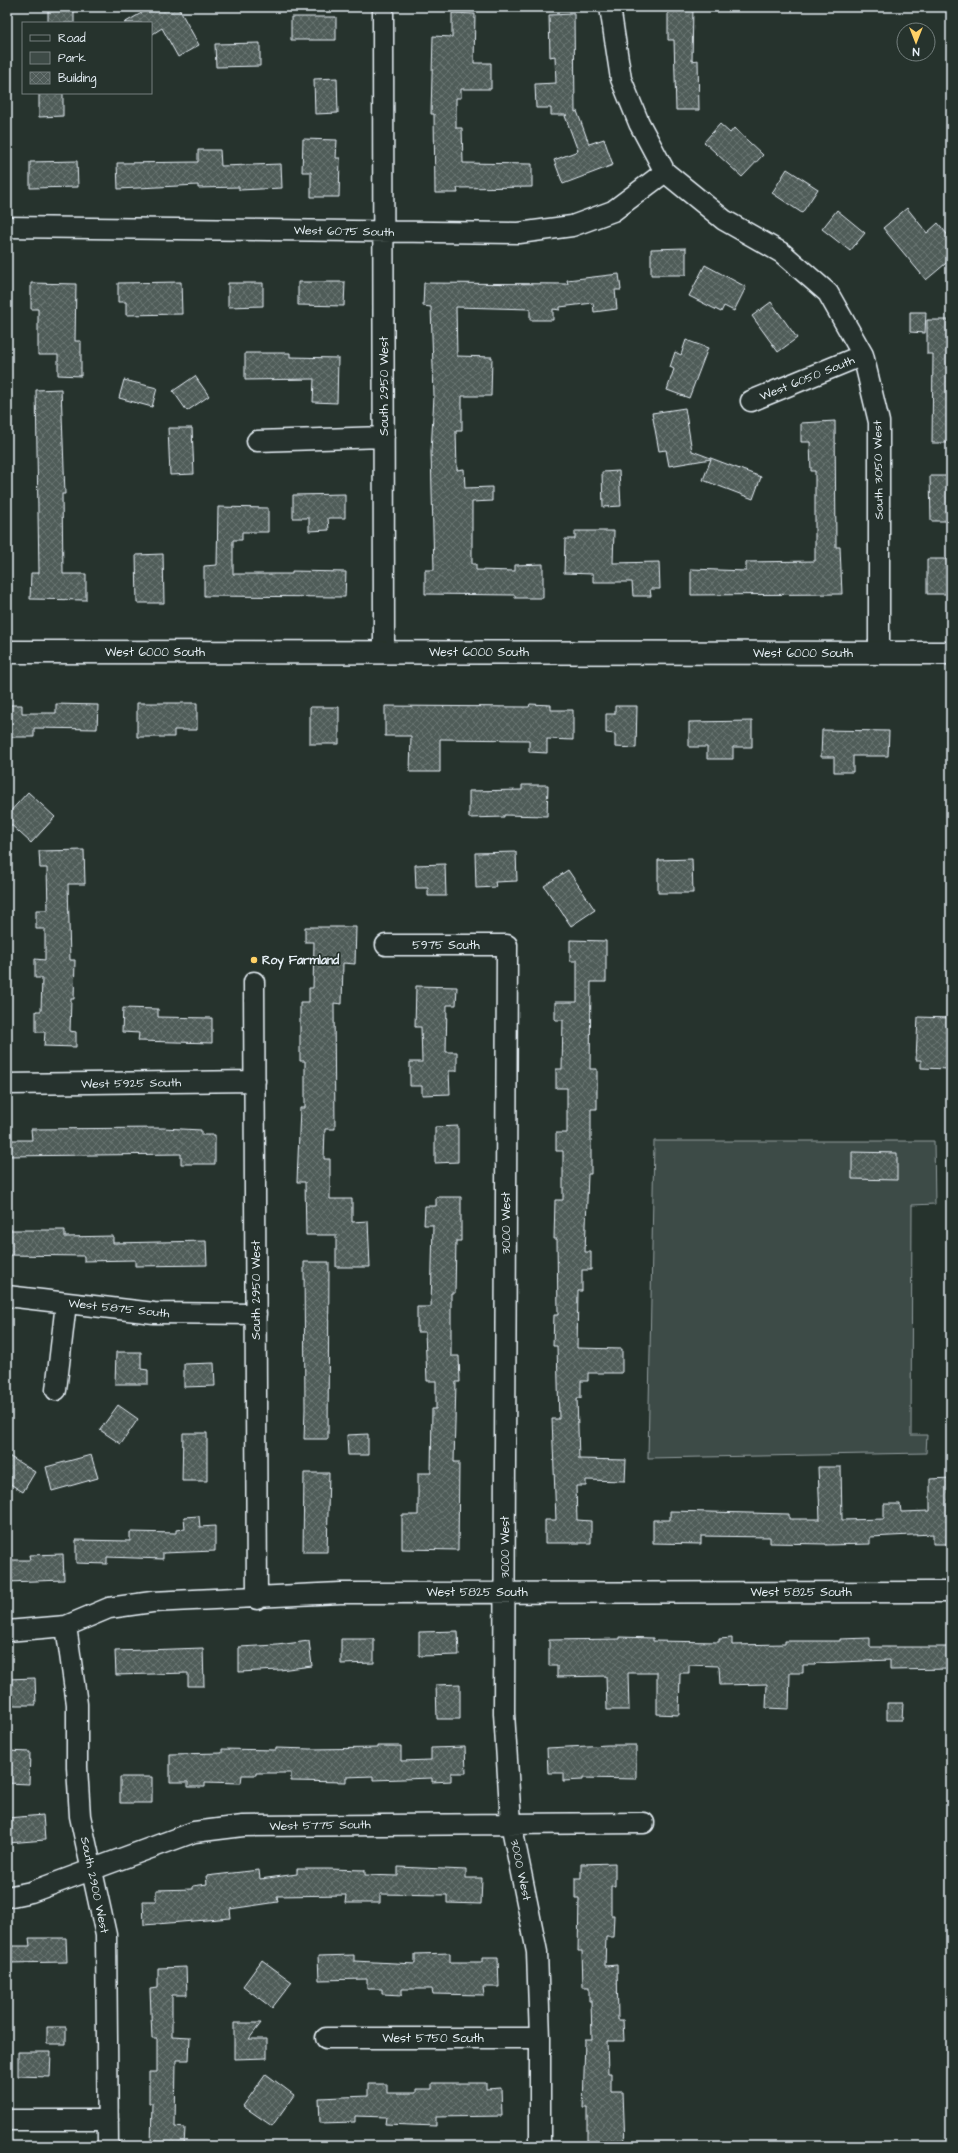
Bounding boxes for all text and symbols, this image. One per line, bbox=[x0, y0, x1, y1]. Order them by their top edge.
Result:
legend bbox=[22, 22, 152, 94]
north arrow bbox=[896, 22, 936, 62]
text: Road bbox=[58, 30, 86, 47]
text: N bbox=[912, 44, 919, 59]
text: Park bbox=[58, 50, 86, 67]
text: Building bbox=[58, 70, 96, 88]
street label: West 6075 South bbox=[294, 222, 394, 241]
street label: South 2950 West bbox=[376, 336, 393, 436]
street label: West 6050 South bbox=[757, 352, 857, 405]
street label: South 3050 West bbox=[869, 420, 888, 520]
street label: West 6000 South bbox=[105, 644, 205, 661]
street label: West 6000 South bbox=[429, 644, 529, 661]
street label: West 6000 South bbox=[753, 645, 853, 662]
street label: 5975 South bbox=[412, 937, 480, 954]
place label: Roy Farmland bbox=[262, 952, 340, 970]
marker: Roy Farmland bbox=[249, 955, 259, 965]
street label: West 5925 South bbox=[81, 1074, 181, 1093]
street label: 3000 West bbox=[498, 1192, 515, 1254]
street label: South 2950 West bbox=[248, 1240, 265, 1340]
street label: West 5875 South bbox=[67, 1295, 170, 1322]
street label: 3000 West bbox=[497, 1516, 514, 1578]
street label: West 5825 South bbox=[426, 1584, 528, 1601]
street label: West 5825 South bbox=[750, 1584, 852, 1601]
street label: West 5775 South bbox=[269, 1816, 371, 1835]
street label: South 2900 West bbox=[76, 1835, 113, 1935]
street label: 3000 West bbox=[506, 1838, 535, 1902]
street label: West 5750 South bbox=[382, 2030, 484, 2047]

